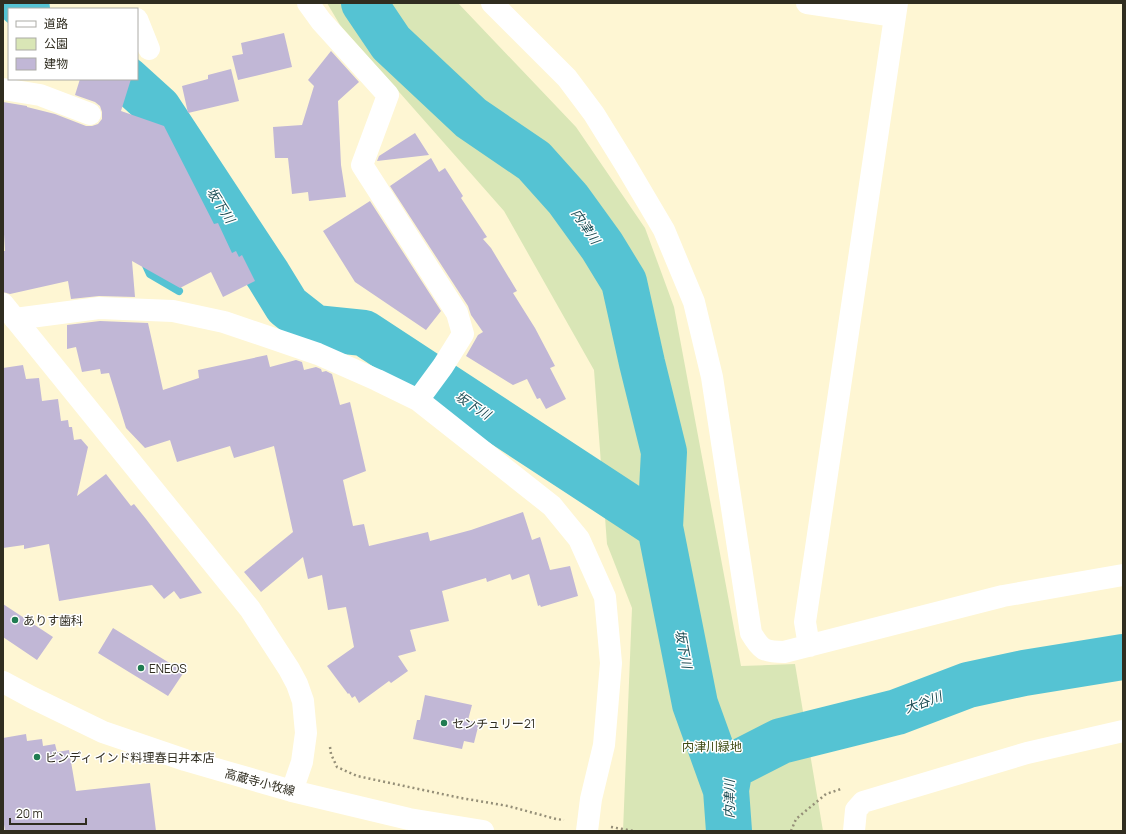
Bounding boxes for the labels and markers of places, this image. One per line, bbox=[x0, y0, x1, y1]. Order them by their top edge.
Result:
place label: ありす歯科 bbox=[23, 612, 83, 629]
marker: ありす歯科 bbox=[10, 615, 20, 625]
place label: ENEOS bbox=[149, 660, 187, 677]
marker: ENEOS bbox=[136, 663, 146, 673]
place label: センチュリー21 bbox=[452, 715, 536, 732]
marker: センチュリー21 bbox=[439, 718, 449, 728]
place label: ビンディ インド料理春日井本店 bbox=[45, 749, 215, 766]
marker: ビンディ インド料理春日井本店 bbox=[32, 752, 42, 762]

